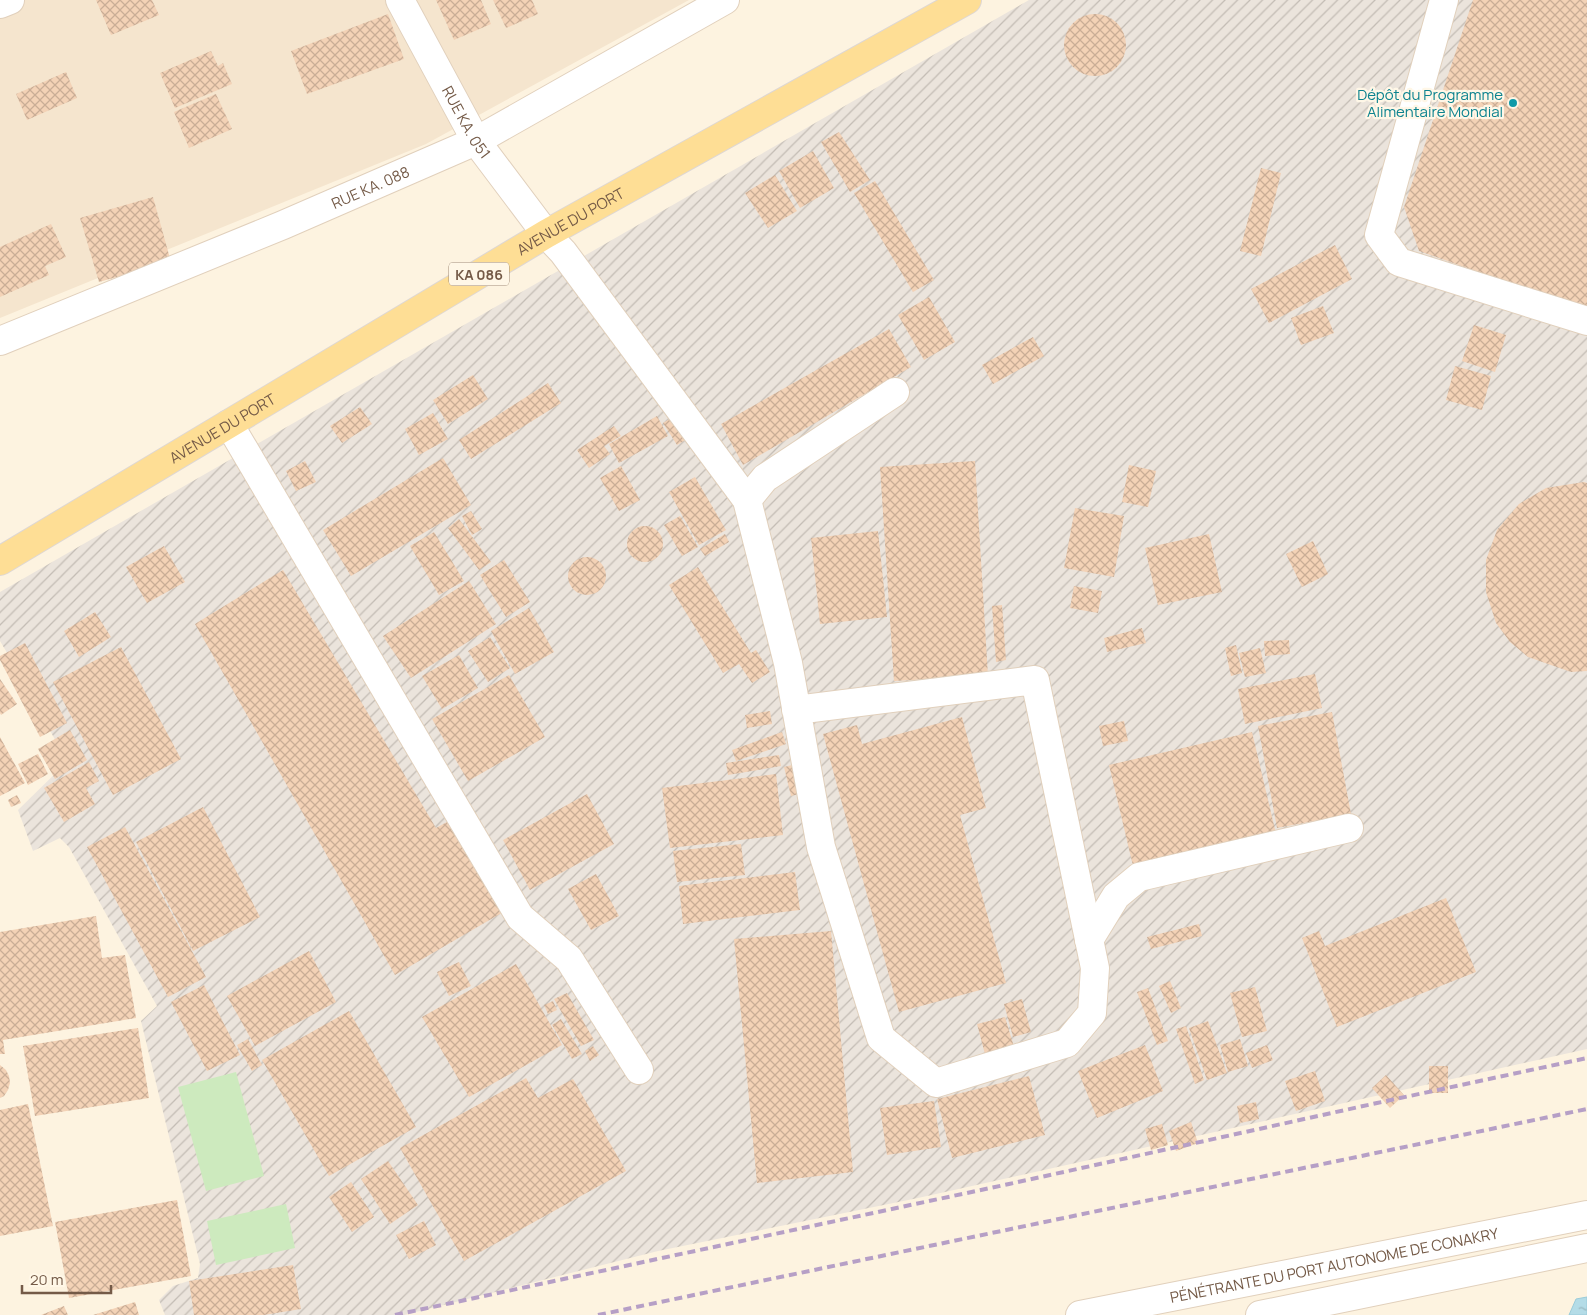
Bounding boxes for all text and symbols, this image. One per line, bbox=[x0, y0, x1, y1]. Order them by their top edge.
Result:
street label: RUE KA. 051 bbox=[438, 82, 496, 163]
place label: Dépôt du Programme Alimentaire Mondial bbox=[1357, 84, 1503, 122]
marker: Dépôt du Programme Alimentaire Mondial bbox=[1507, 97, 1519, 109]
street label: RUE KA. 088 bbox=[328, 161, 413, 213]
street label: AVENUE DU PORT bbox=[513, 182, 628, 260]
road number: KA 086 bbox=[449, 262, 509, 286]
street label: AVENUE DU PORT bbox=[165, 388, 279, 468]
street label: PÉNÉTRANTE DU PORT AUTONOME DE CONAKRY bbox=[1168, 1222, 1501, 1308]
scale bar bbox=[22, 1262, 111, 1294]
text: 20 m bbox=[30, 1269, 63, 1290]

